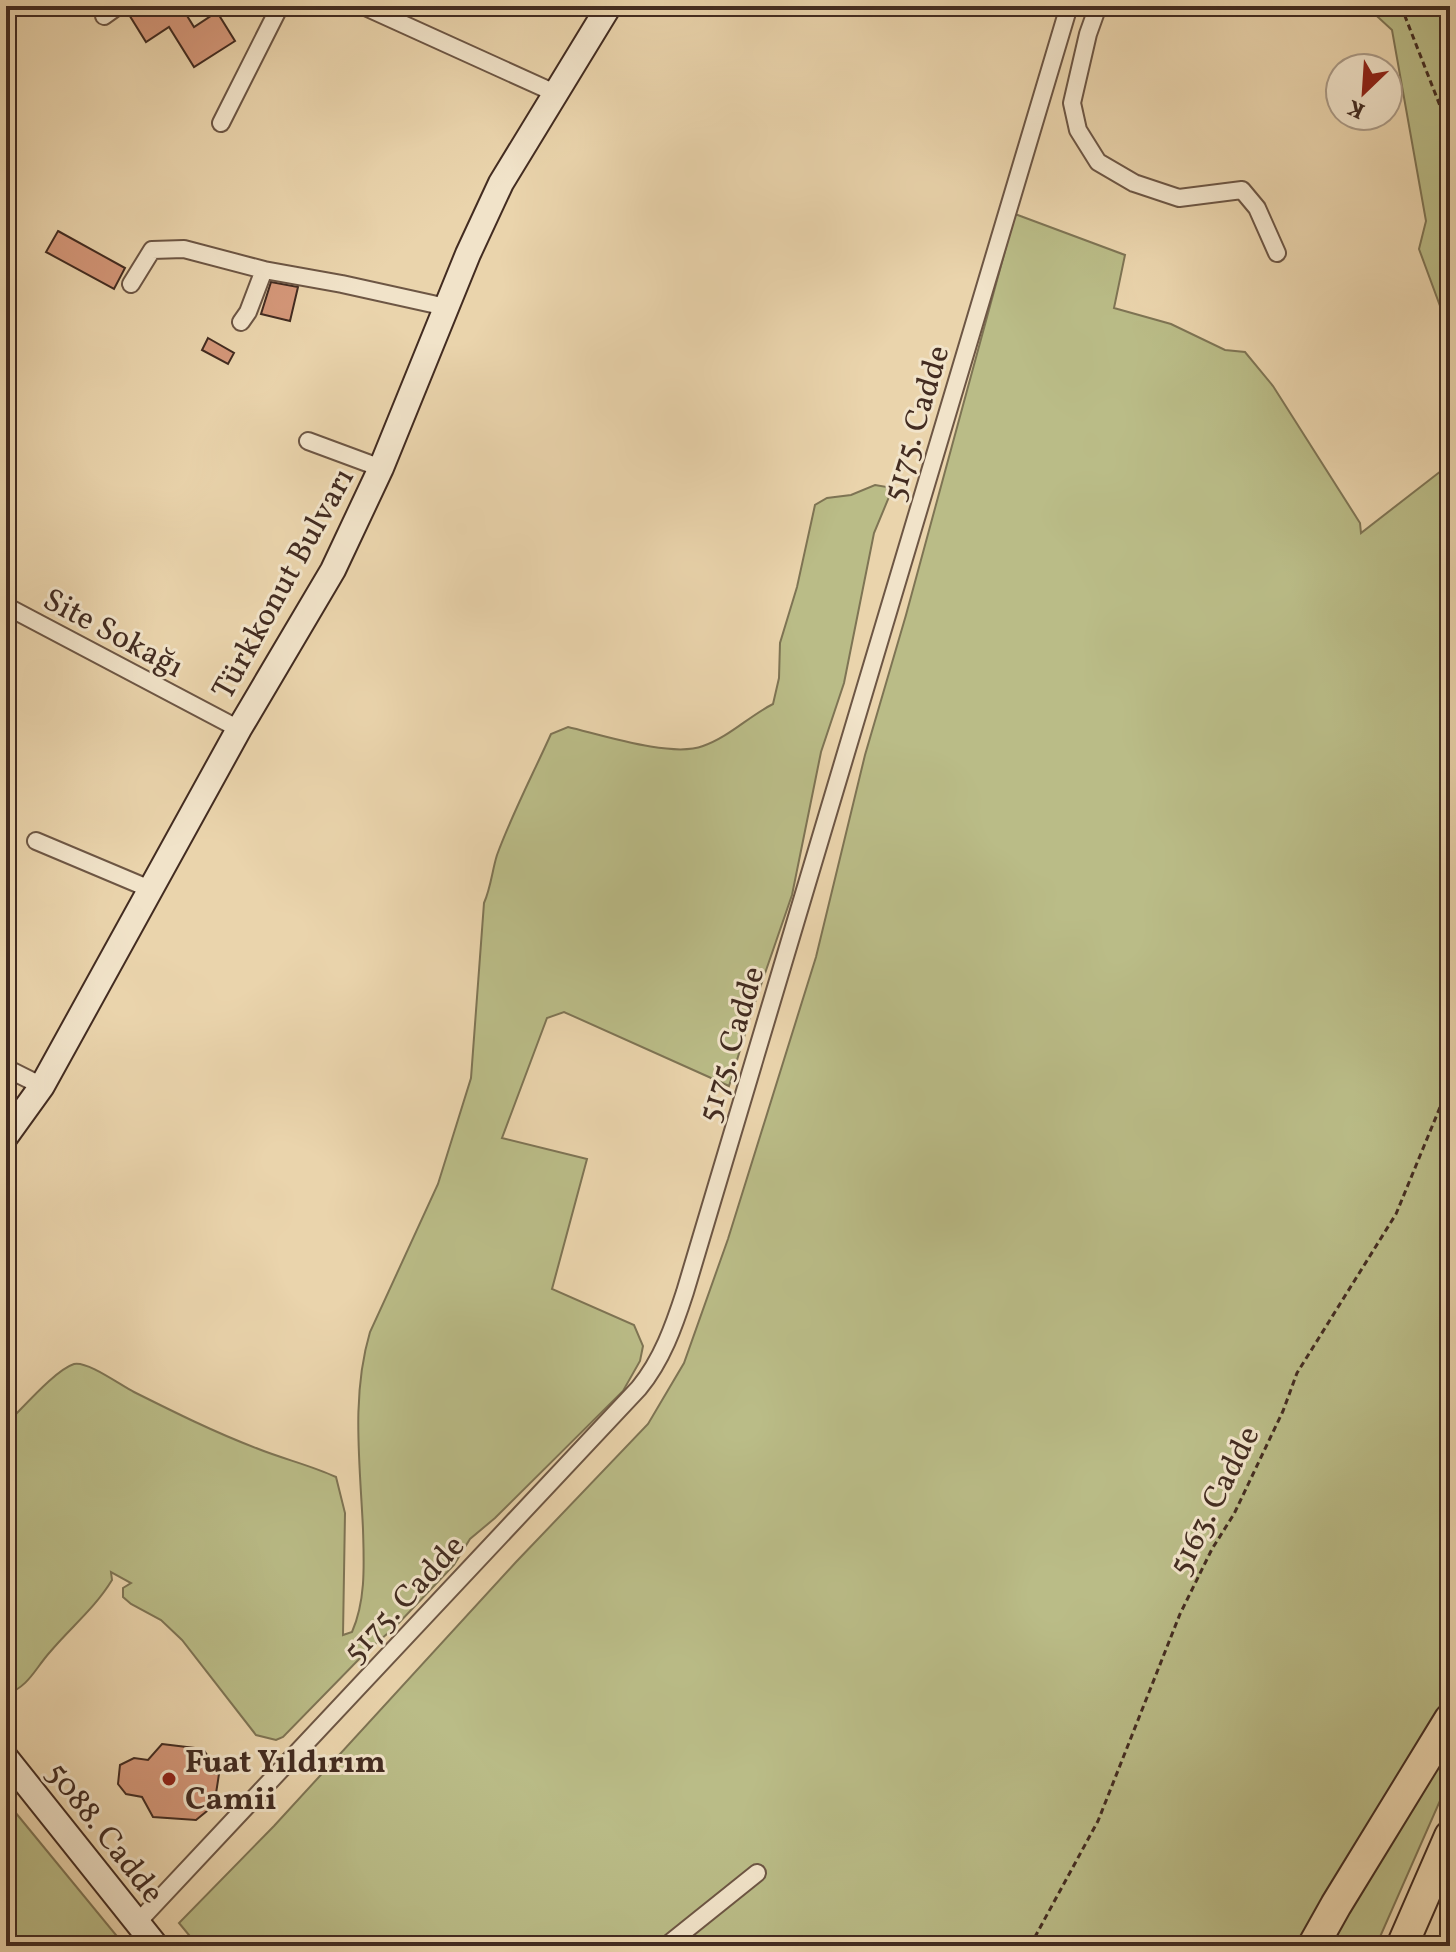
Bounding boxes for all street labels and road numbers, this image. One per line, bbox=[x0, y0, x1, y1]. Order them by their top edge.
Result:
street label: 5175. Cadde bbox=[873, 341, 962, 507]
street label: Türkkonut Bulvarı bbox=[203, 461, 367, 708]
street label: Site Sokağı bbox=[34, 579, 191, 690]
street label: 5175. Cadde bbox=[688, 962, 777, 1128]
street label: 5163. Cadde bbox=[1159, 1419, 1272, 1584]
street label: 5175. Cadde bbox=[334, 1526, 476, 1674]
street label: 5088. Cadde bbox=[34, 1754, 173, 1914]

